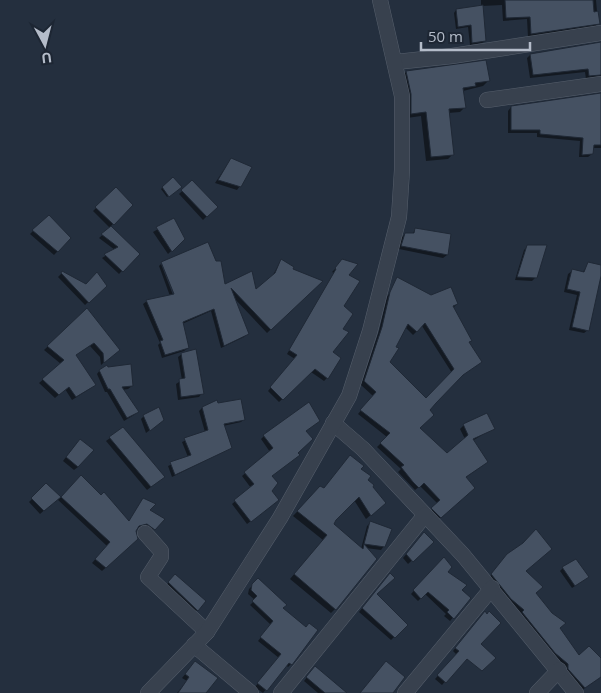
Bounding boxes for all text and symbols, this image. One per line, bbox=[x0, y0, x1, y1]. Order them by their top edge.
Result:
north arrow bbox=[20, 20, 70, 70]
scale bar bbox=[421, 20, 530, 52]
text: 50 m bbox=[428, 26, 463, 46]
text: U bbox=[40, 48, 53, 68]

